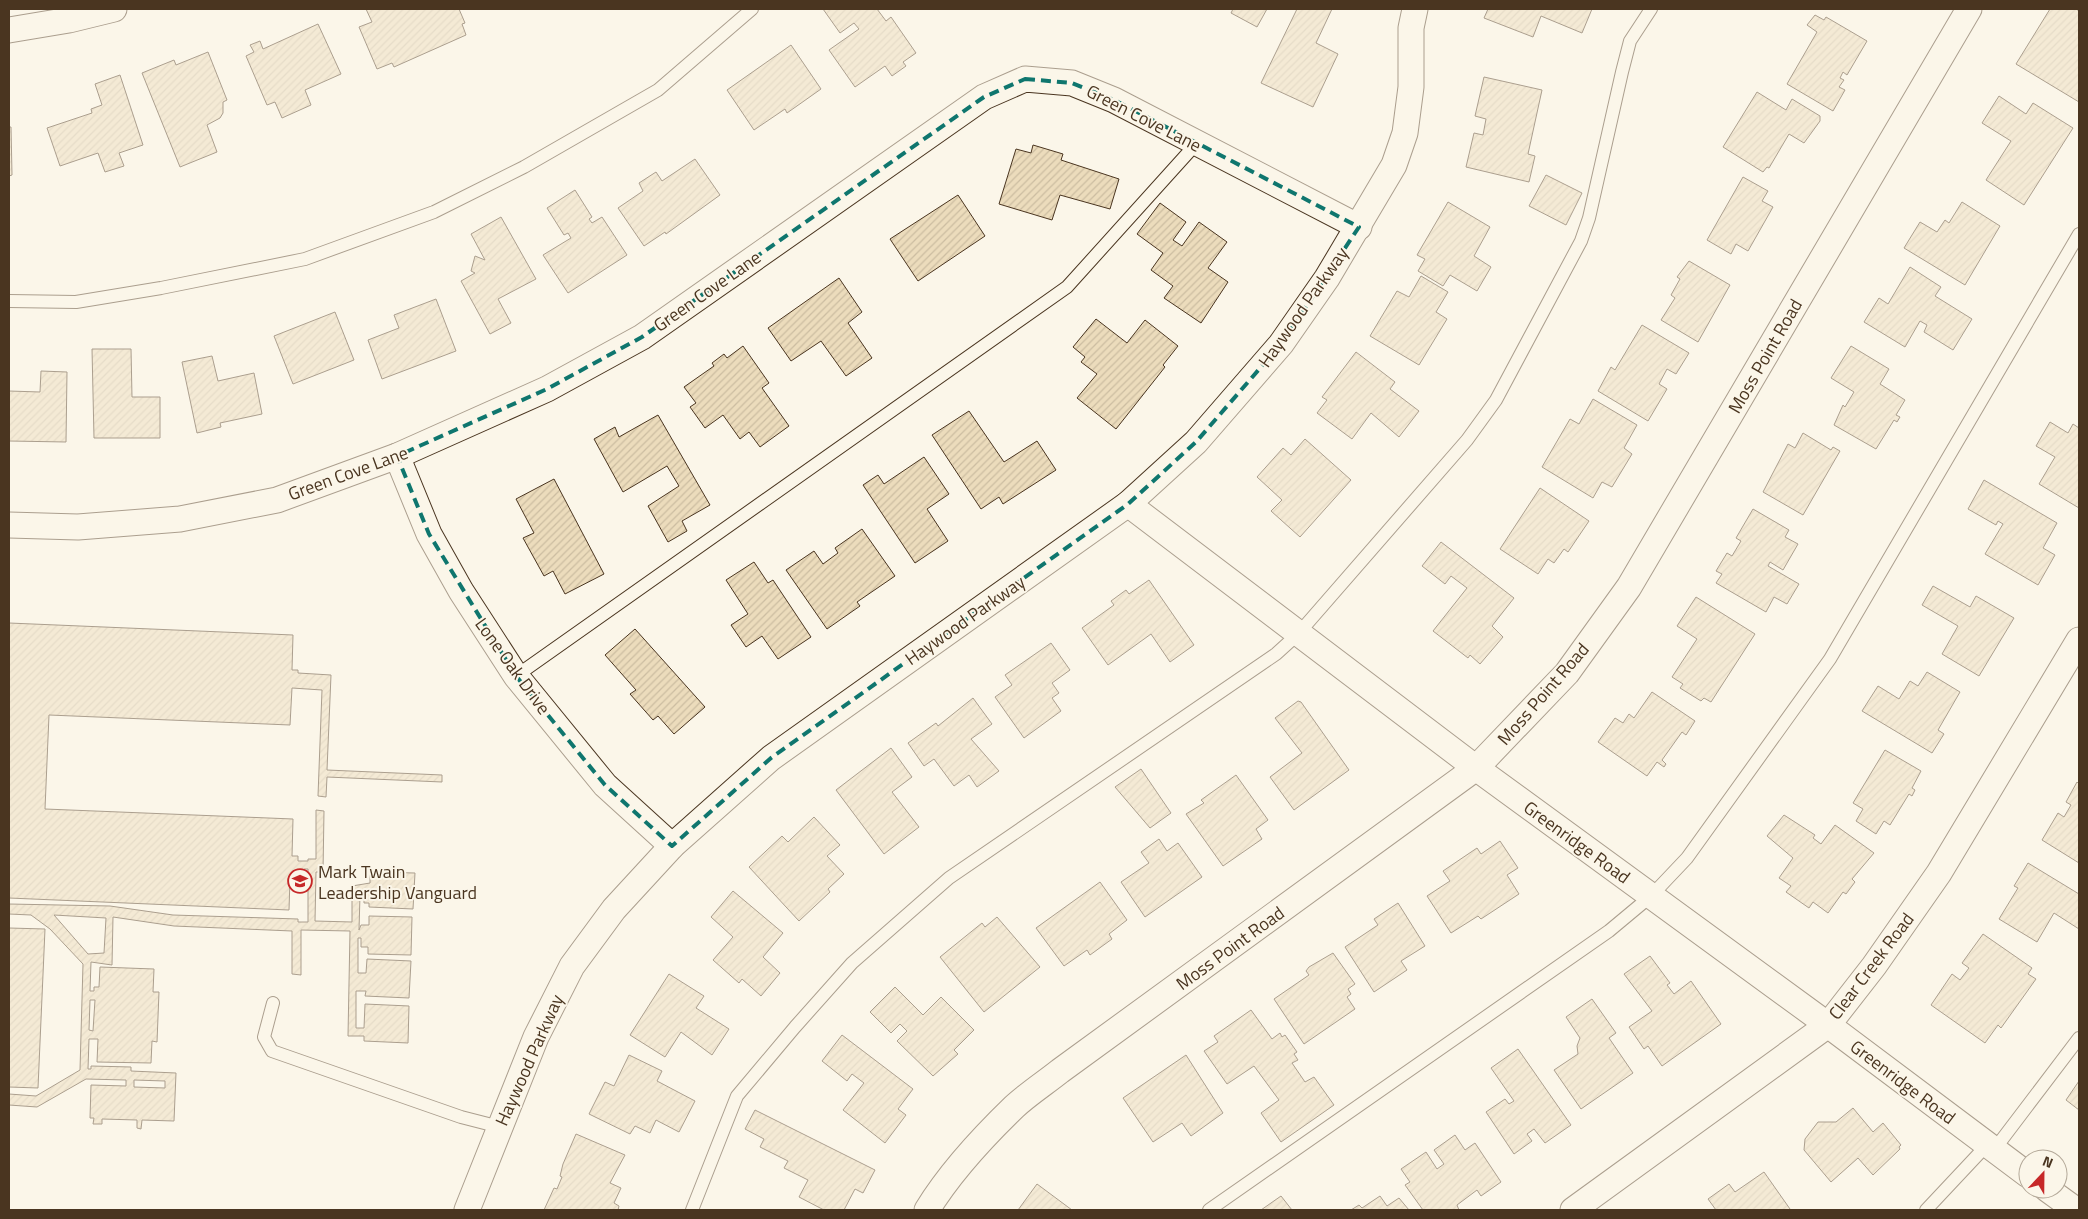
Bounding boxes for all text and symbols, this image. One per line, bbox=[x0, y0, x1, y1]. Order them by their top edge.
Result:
street label: Green Cove Lane bbox=[1082, 77, 1206, 159]
street label: Haywood Parkway bbox=[1251, 241, 1355, 373]
street label: Green Cove Lane bbox=[648, 244, 766, 338]
street label: Moss Point Road bbox=[1721, 294, 1809, 418]
street label: Green Cove Lane bbox=[284, 439, 412, 507]
street label: Haywood Parkway bbox=[899, 568, 1031, 672]
street label: Lone Oak Drive bbox=[469, 612, 557, 720]
street label: Moss Point Road bbox=[1491, 637, 1595, 751]
street label: Greenridge Road bbox=[1518, 794, 1636, 890]
place label: Mark Twain Leadership Vanguard bbox=[318, 858, 477, 906]
school or university icon: Mark Twain Leadership Vanguard bbox=[287, 868, 313, 894]
street label: Moss Point Road bbox=[1170, 899, 1290, 997]
street label: Clear Creek Road bbox=[1822, 907, 1920, 1025]
street label: Haywood Parkway bbox=[488, 990, 570, 1130]
street label: Greenridge Road bbox=[1845, 1033, 1961, 1131]
north arrow bbox=[2018, 1149, 2068, 1199]
text: N bbox=[2040, 1150, 2056, 1173]

